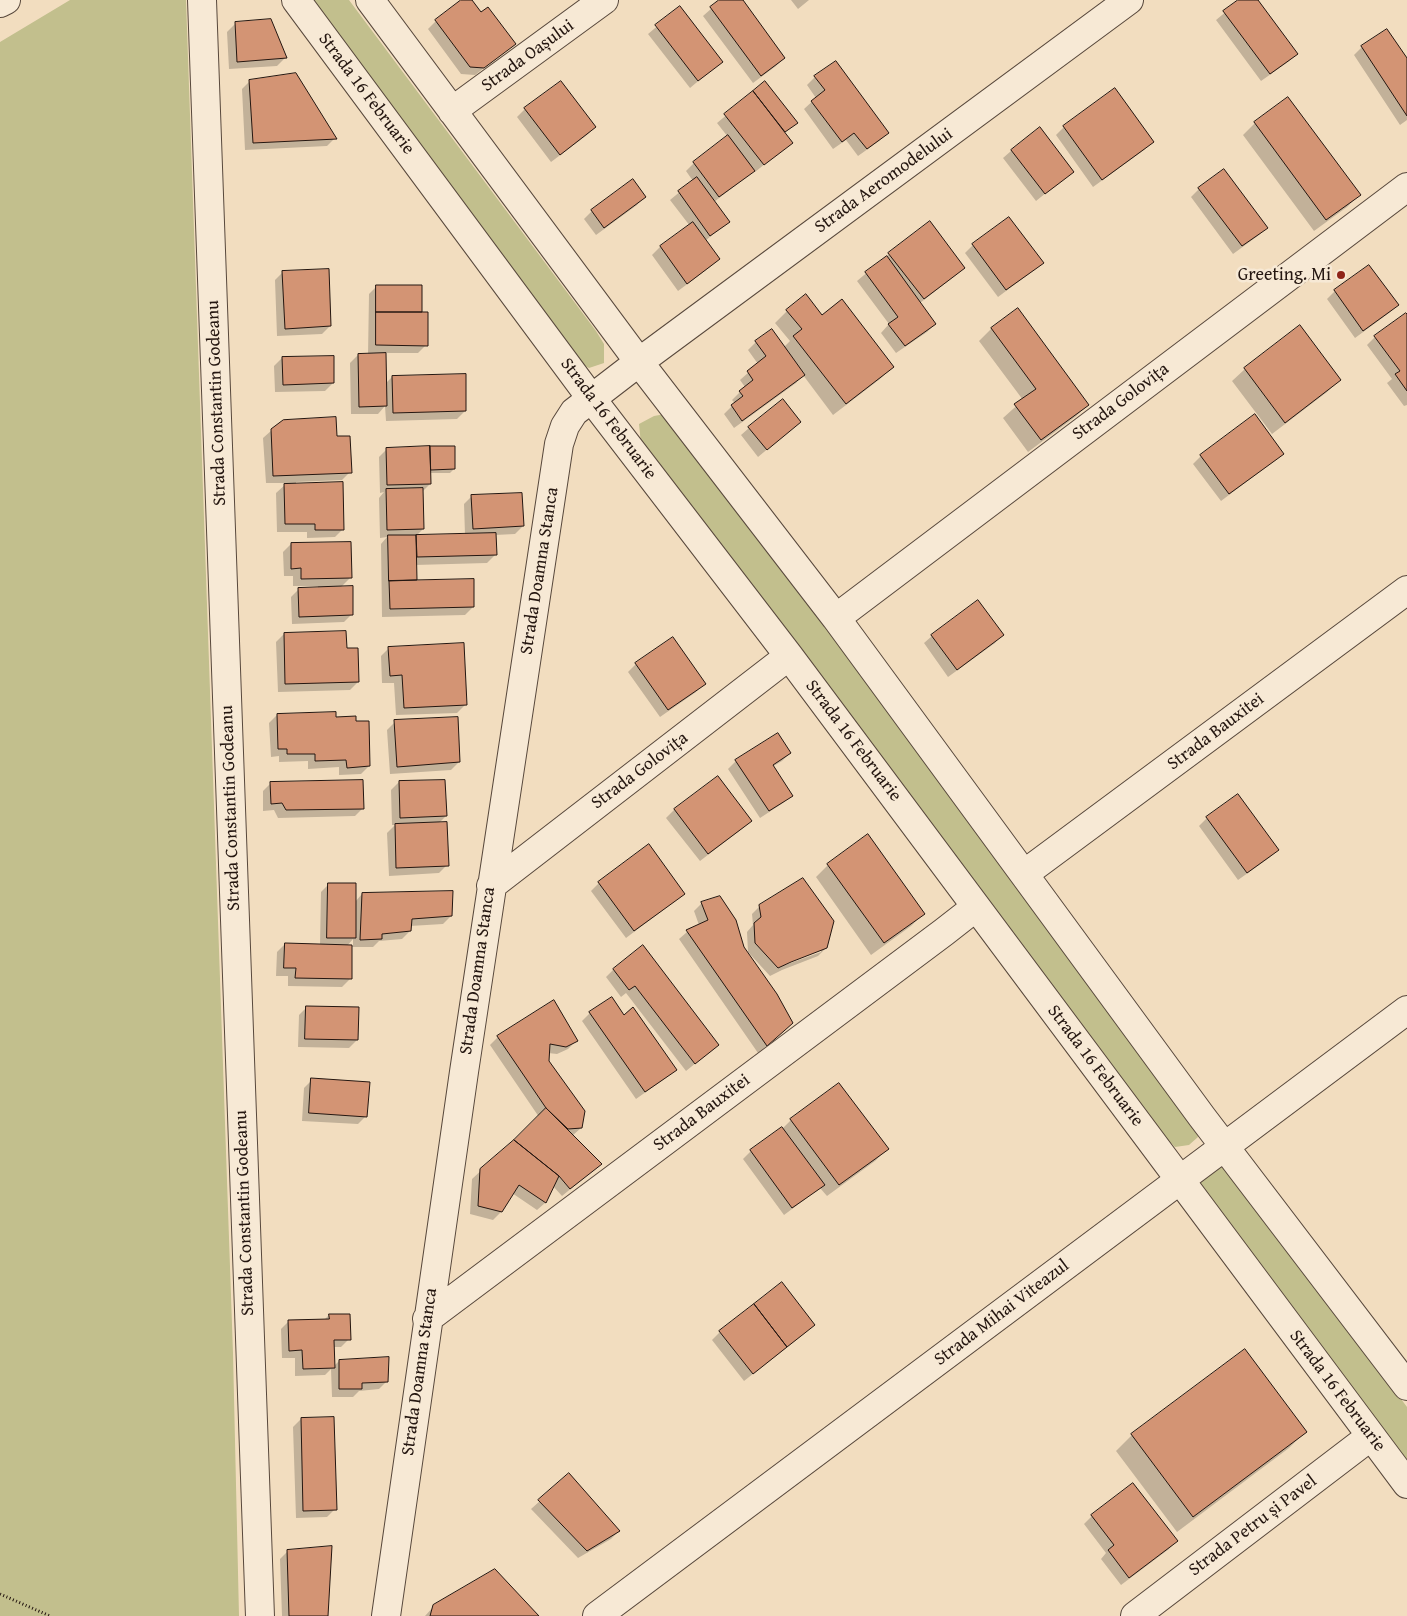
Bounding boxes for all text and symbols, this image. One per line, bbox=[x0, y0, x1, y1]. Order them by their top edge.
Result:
street label: Strada Oașului bbox=[478, 15, 578, 97]
street label: Strada 16 Februarie bbox=[313, 29, 419, 159]
street label: Strada Aeromodelului bbox=[811, 124, 957, 238]
place label: Greeting. Mi bbox=[1238, 264, 1331, 286]
marker: Greeting. Mi bbox=[1335, 269, 1347, 281]
street label: Strada Constantin Godeanu bbox=[203, 300, 231, 506]
street label: Strada 16 Februarie bbox=[555, 354, 661, 484]
street label: Strada Golovița bbox=[1068, 359, 1174, 445]
street label: Strada Doamna Stanca bbox=[516, 486, 564, 656]
street label: Strada 16 Februarie bbox=[800, 676, 906, 806]
street label: Strada Bauxitei bbox=[1163, 689, 1269, 775]
street label: Strada Constantin Godeanu bbox=[217, 705, 245, 911]
street label: Strada Golovița bbox=[587, 728, 693, 814]
street label: Strada Doamna Stanca bbox=[456, 886, 500, 1056]
street label: Strada 16 Februarie bbox=[1042, 1001, 1148, 1131]
street label: Strada Bauxitei bbox=[649, 1070, 755, 1156]
street label: Strada Constantin Godeanu bbox=[231, 1110, 259, 1316]
street label: Strada Mihai Viteazul bbox=[930, 1255, 1074, 1371]
street label: Strada Doamna Stanca bbox=[398, 1287, 442, 1457]
street label: Strada 16 Februarie bbox=[1284, 1326, 1390, 1456]
street label: Strada Petru și Pavel bbox=[1185, 1471, 1321, 1581]

